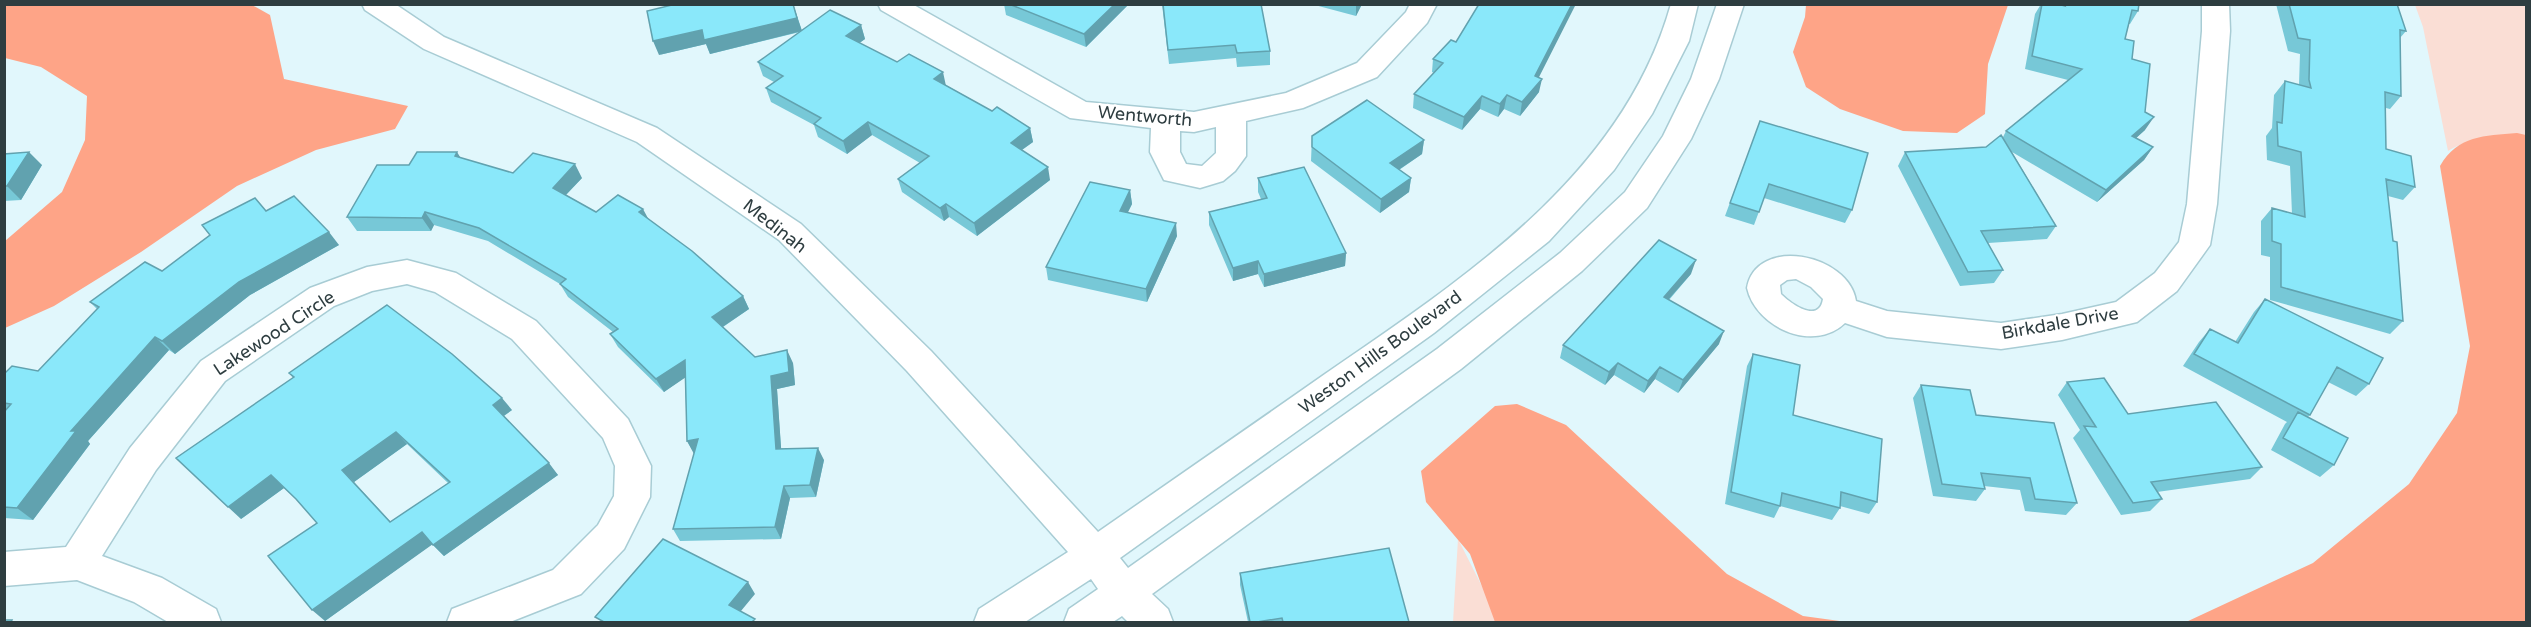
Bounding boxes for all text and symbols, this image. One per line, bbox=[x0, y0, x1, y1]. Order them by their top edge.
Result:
street label: Wentworth bbox=[1097, 101, 1193, 131]
street label: Medinah bbox=[739, 194, 811, 258]
street label: Weston Hills Boulevard bbox=[1294, 285, 1466, 419]
street label: Lakewood Circle bbox=[209, 286, 339, 380]
street label: Birkdale Drive bbox=[2000, 302, 2120, 344]

